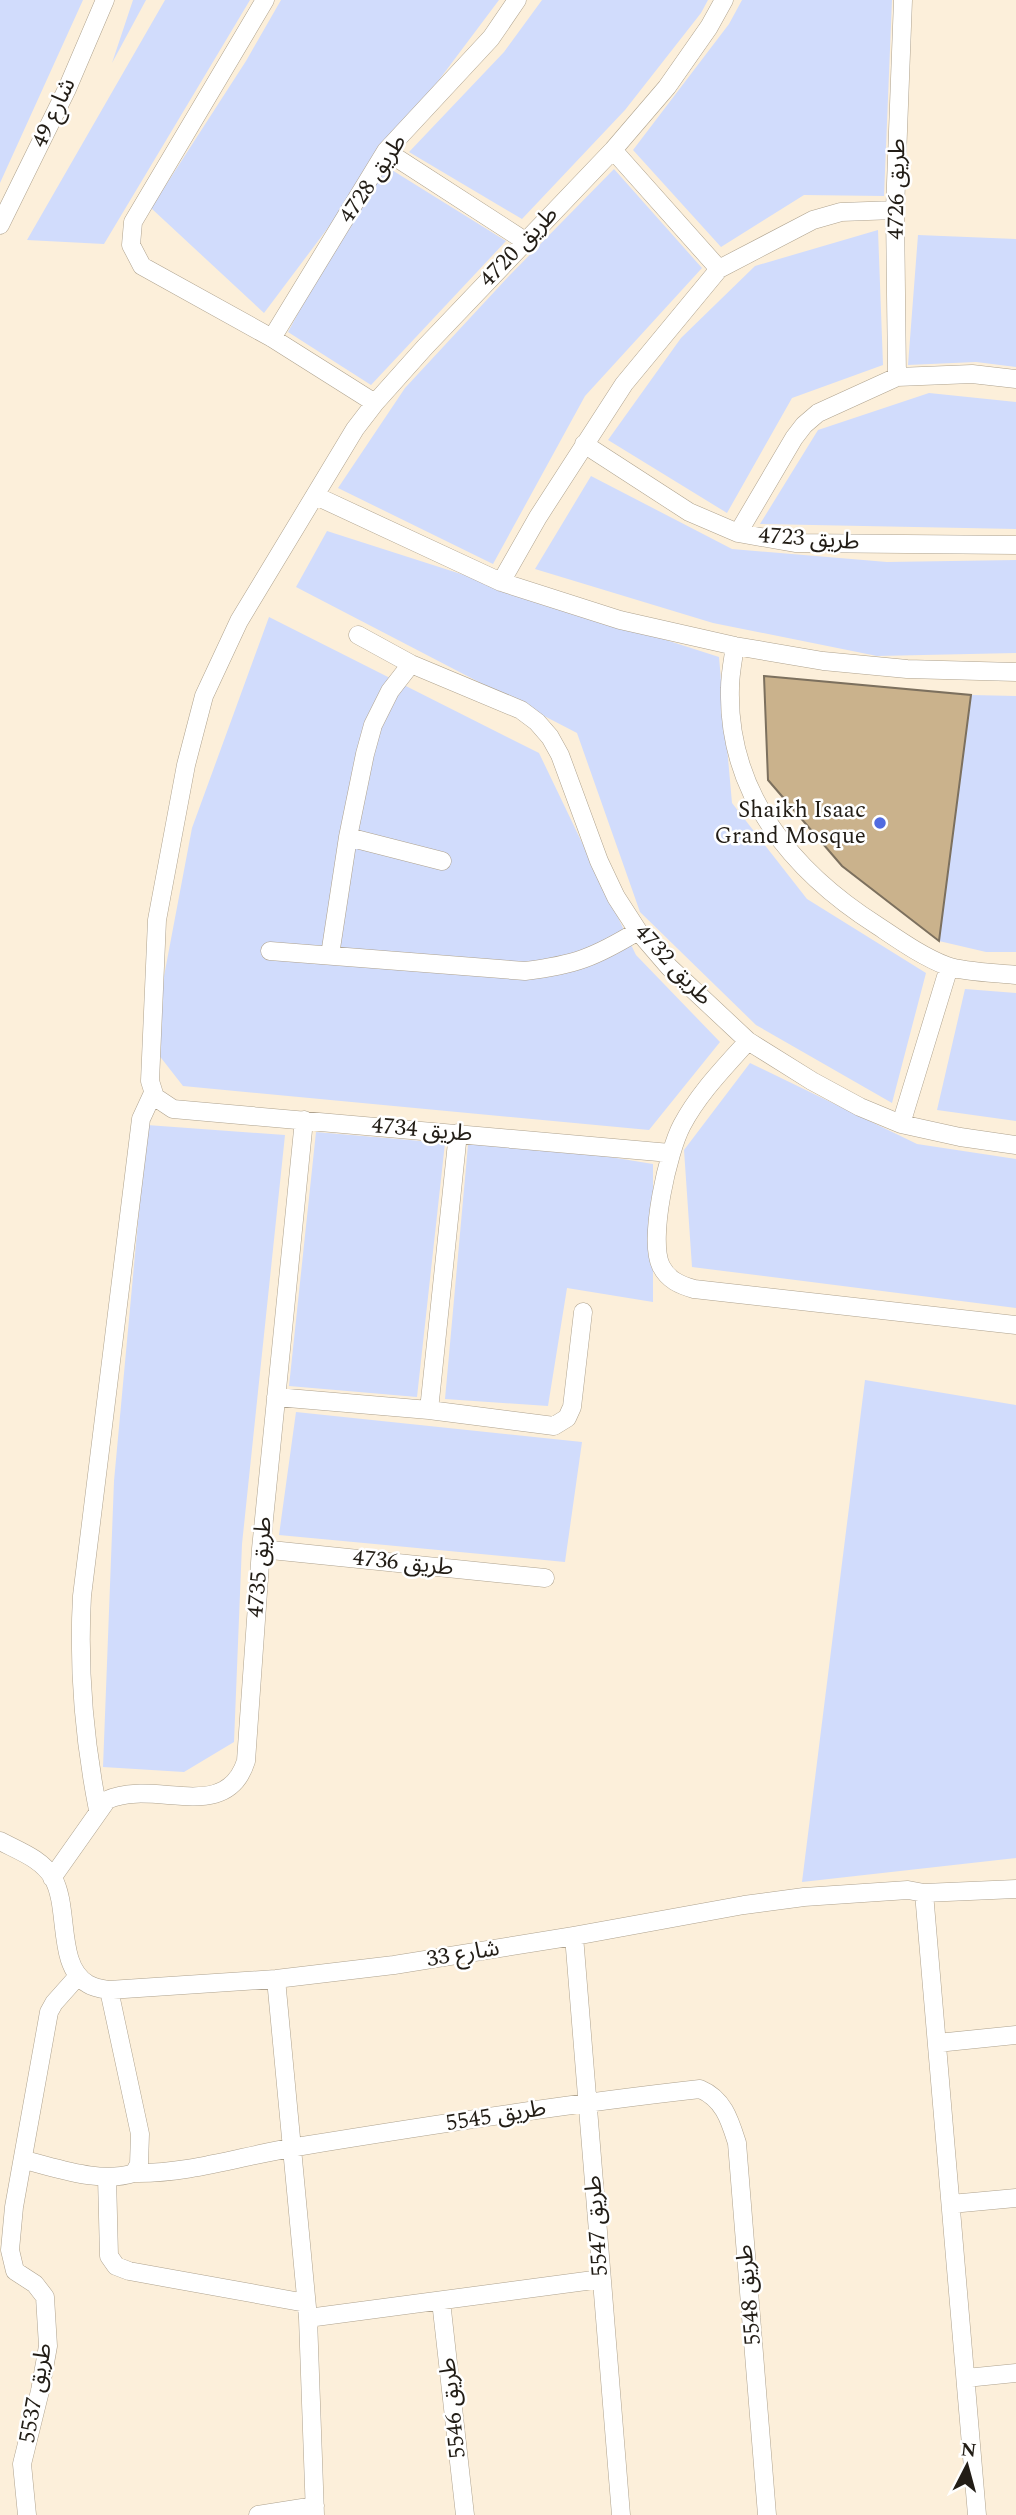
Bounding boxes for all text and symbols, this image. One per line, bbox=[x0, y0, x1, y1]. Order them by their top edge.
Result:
street label: شارع 49 bbox=[23, 72, 85, 154]
street label: طريق 4728 bbox=[330, 127, 416, 231]
street label: طريق 4726 bbox=[879, 138, 915, 240]
street label: طريق 4720 bbox=[471, 198, 567, 296]
street label: طريق 4723 bbox=[757, 518, 861, 560]
place label: Shaikh Isaac Grand Mosque bbox=[714, 793, 866, 854]
marker: Shaikh Isaac Grand Mosque bbox=[872, 815, 888, 831]
street label: طريق 4732 bbox=[626, 916, 720, 1014]
street label: طريق 4734 bbox=[370, 1108, 474, 1152]
street label: طريق 4735 bbox=[238, 1515, 282, 1619]
street label: طريق 4736 bbox=[351, 1540, 455, 1586]
street label: شارع 33 bbox=[424, 1931, 502, 1977]
street label: طريق 5545 bbox=[443, 2091, 549, 2141]
street label: طريق 5547 bbox=[576, 2174, 618, 2278]
street label: طريق 5548 bbox=[727, 2243, 771, 2347]
street label: طريق 5537 bbox=[10, 2340, 62, 2446]
street label: طريق 5546 bbox=[430, 2356, 476, 2460]
north arrow bbox=[932, 2431, 1002, 2501]
text: N bbox=[959, 2435, 978, 2466]

